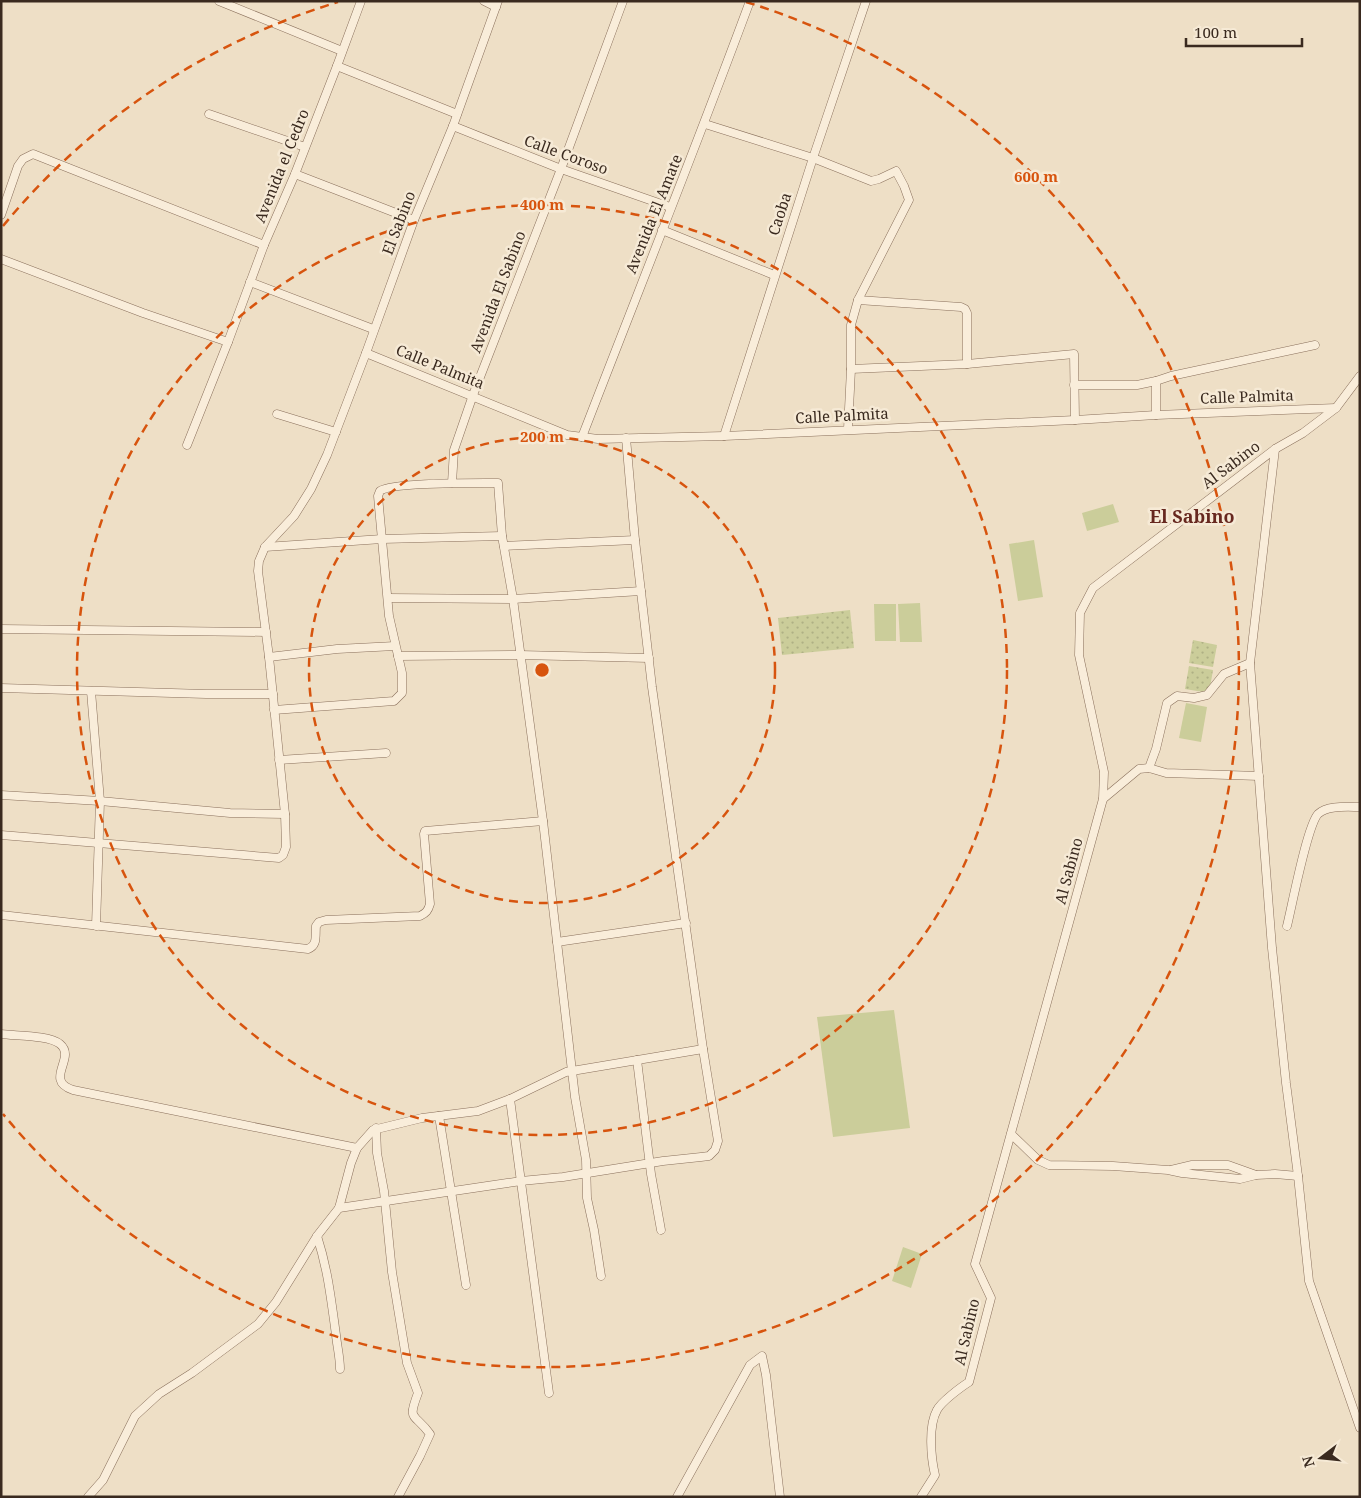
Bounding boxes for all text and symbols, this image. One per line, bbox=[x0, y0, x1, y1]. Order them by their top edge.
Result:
scale bar bbox=[1186, 15, 1302, 47]
text: 100 m bbox=[1194, 22, 1237, 42]
street label: Avenida el Cedro bbox=[249, 106, 313, 226]
street label: Calle Coroso bbox=[522, 130, 611, 178]
street label: Avenida El Amate bbox=[620, 151, 686, 276]
text: 600 m bbox=[1014, 166, 1058, 186]
street label: El Sabino bbox=[377, 188, 419, 257]
street label: Caoba bbox=[763, 190, 795, 238]
text: 400 m bbox=[520, 194, 564, 214]
street label: Avenida El Sabino bbox=[465, 228, 530, 356]
street label: Calle Palmita bbox=[393, 339, 488, 393]
street label: Calle Palmita bbox=[1200, 384, 1294, 408]
street label: Calle Palmita bbox=[795, 403, 889, 427]
text: 200 m bbox=[520, 426, 564, 446]
street label: Al Sabino bbox=[1197, 436, 1264, 493]
district label: El Sabino bbox=[1149, 504, 1235, 528]
centre of rings bbox=[533, 661, 551, 679]
street label: Al Sabino bbox=[1050, 835, 1087, 906]
street label: Al Sabino bbox=[949, 1296, 983, 1367]
north arrow bbox=[1296, 1433, 1346, 1483]
text: N bbox=[1297, 1454, 1319, 1470]

